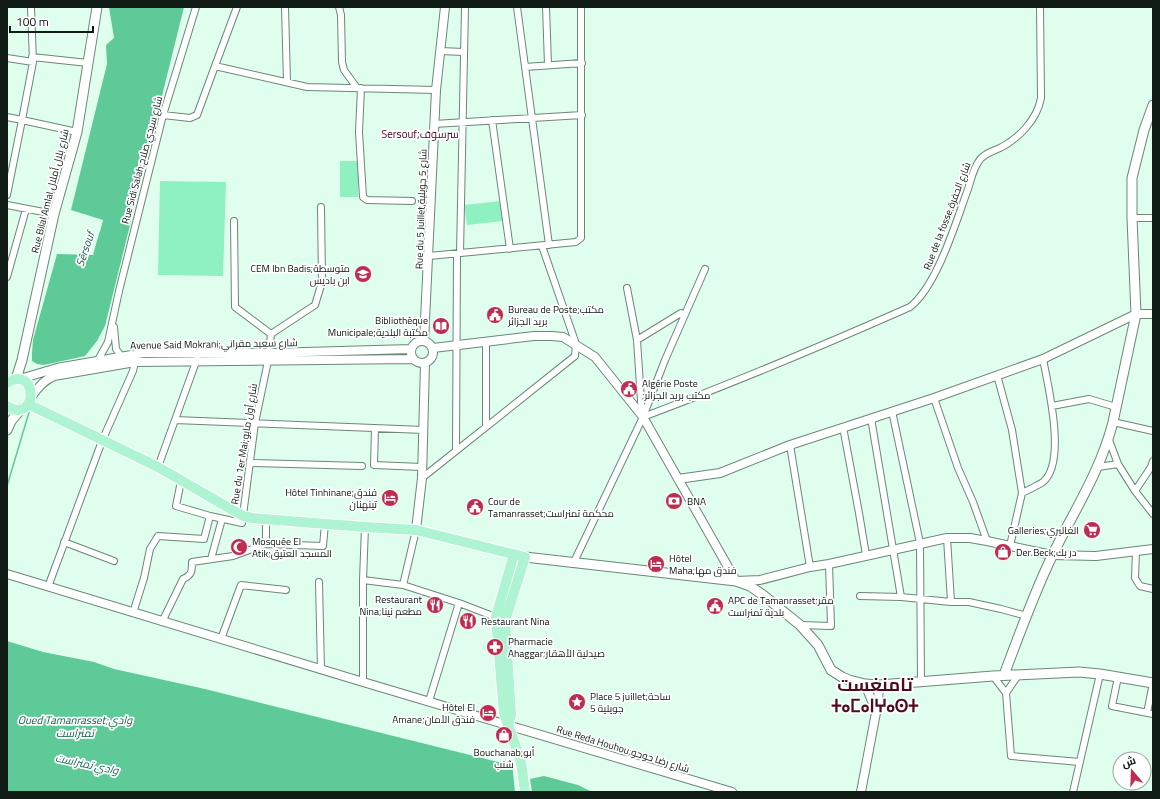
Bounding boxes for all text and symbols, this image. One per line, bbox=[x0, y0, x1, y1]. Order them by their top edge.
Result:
scale bar bbox=[10, 8, 93, 34]
text: 100 m bbox=[16, 10, 49, 33]
street label: Rue Sidi Salah;شارع سيدي صلاح bbox=[116, 94, 168, 226]
district label: Sersouf;سرسوف bbox=[381, 124, 459, 144]
street label: Rue Bilal Amlal,شارع بلال أملال bbox=[25, 127, 75, 255]
street label: Rue du 5 Juillet,شارع 5 جويلية bbox=[409, 149, 433, 269]
street label: Rue de la fosse;شارع الحفرة bbox=[918, 159, 976, 273]
water label: Sêrsouf bbox=[70, 227, 101, 269]
place label: CEM Ibn Badis;متوسطة ابن باديس bbox=[251, 259, 350, 290]
school or university icon: CEM Ibn Badis;متوسطة ابن باديس bbox=[353, 264, 373, 284]
place label: Bureau de Poste;مكتب بريد الجزائر bbox=[507, 300, 604, 331]
public building icon: Bureau de Poste;مكتب بريد الجزائر bbox=[485, 305, 505, 325]
place label: Bibliothèque Municipale;مكتبة البلدية bbox=[328, 311, 428, 342]
library icon: Bibliothèque Municipale;مكتبة البلدية bbox=[431, 316, 451, 336]
street label: Avenue Said Mokrani;شارع سعيد مقراني bbox=[130, 333, 298, 355]
place label: Algérie Poste ;مكتب بريد الجزائر bbox=[642, 374, 710, 405]
public building icon: Algérie Poste ;مكتب بريد الجزائر bbox=[619, 379, 639, 399]
street label: Rue du 1er Mai;شارع أول مايو bbox=[225, 382, 263, 506]
place label: Hôtel Tinhinane;فندق تينهنان bbox=[285, 483, 377, 514]
hotel icon: Hôtel Tinhinane;فندق تينهنان bbox=[380, 488, 400, 508]
bank icon: BNA bbox=[664, 491, 684, 511]
place label: Cour de Tamanrasset;محكمة تمنراست bbox=[488, 492, 614, 523]
place label: BNA bbox=[687, 492, 706, 511]
public building icon: Cour de Tamanrasset;محكمة تمنراست bbox=[465, 497, 485, 517]
supermarket icon: Galleries;الغاليري bbox=[1082, 520, 1102, 540]
place label: Galleries;الغاليري bbox=[1008, 521, 1079, 540]
place label: Mosquée El Atik;المسجد العتيق bbox=[252, 532, 332, 563]
mosque icon: Mosquée El Atik;المسجد العتيق bbox=[229, 537, 249, 557]
shop icon: Der Beck;در بك bbox=[993, 542, 1013, 562]
place label: Der Beck;در بك bbox=[1016, 543, 1077, 562]
place label: Hôtel Maha;فندق مها bbox=[669, 549, 737, 580]
hotel icon: Hôtel Maha;فندق مها bbox=[646, 554, 666, 574]
place label: Restaurant Nina;مطعم نينا bbox=[360, 590, 422, 621]
place label: APC de Tamanrasset;مقر بلدية تمنراست bbox=[728, 591, 834, 622]
restaurant icon: Restaurant Nina;مطعم نينا bbox=[425, 595, 445, 615]
public building icon: APC de Tamanrasset;مقر بلدية تمنراست bbox=[705, 596, 725, 616]
restaurant icon: Restaurant Nina bbox=[458, 611, 478, 631]
place label: Restaurant Nina bbox=[481, 612, 550, 631]
place label: Pharmacie Ahaggar;صيدلية الأهقار bbox=[508, 632, 605, 663]
pharmacy icon: Pharmacie Ahaggar;صيدلية الأهقار bbox=[485, 637, 505, 657]
district label: تامنغست ⵜⴰⵎⴰⵏⵖⴰⵙⵜ bbox=[832, 668, 919, 722]
place label: Place 5 juillet;ساحة 5 جويلية bbox=[590, 687, 671, 718]
place icon: Place 5 juillet;ساحة 5 جويلية bbox=[567, 692, 587, 712]
place label: Hôtel El Amane;فندق الأمان bbox=[392, 698, 475, 729]
hotel icon: Hôtel El Amane;فندق الأمان bbox=[478, 703, 498, 723]
water label: Oued Tamanrasset;وادي تمنراست bbox=[18, 710, 133, 743]
street label: Rue Reda Houhou;شارع رضا حوحو bbox=[554, 720, 692, 778]
shop icon: Bouchanab;أبو شنب bbox=[494, 725, 514, 745]
place label: Bouchanab;أبو شنب bbox=[474, 743, 535, 774]
water label: وادي تمنراست bbox=[53, 748, 122, 781]
text: ش bbox=[1119, 750, 1139, 773]
north arrow bbox=[1112, 751, 1152, 791]

